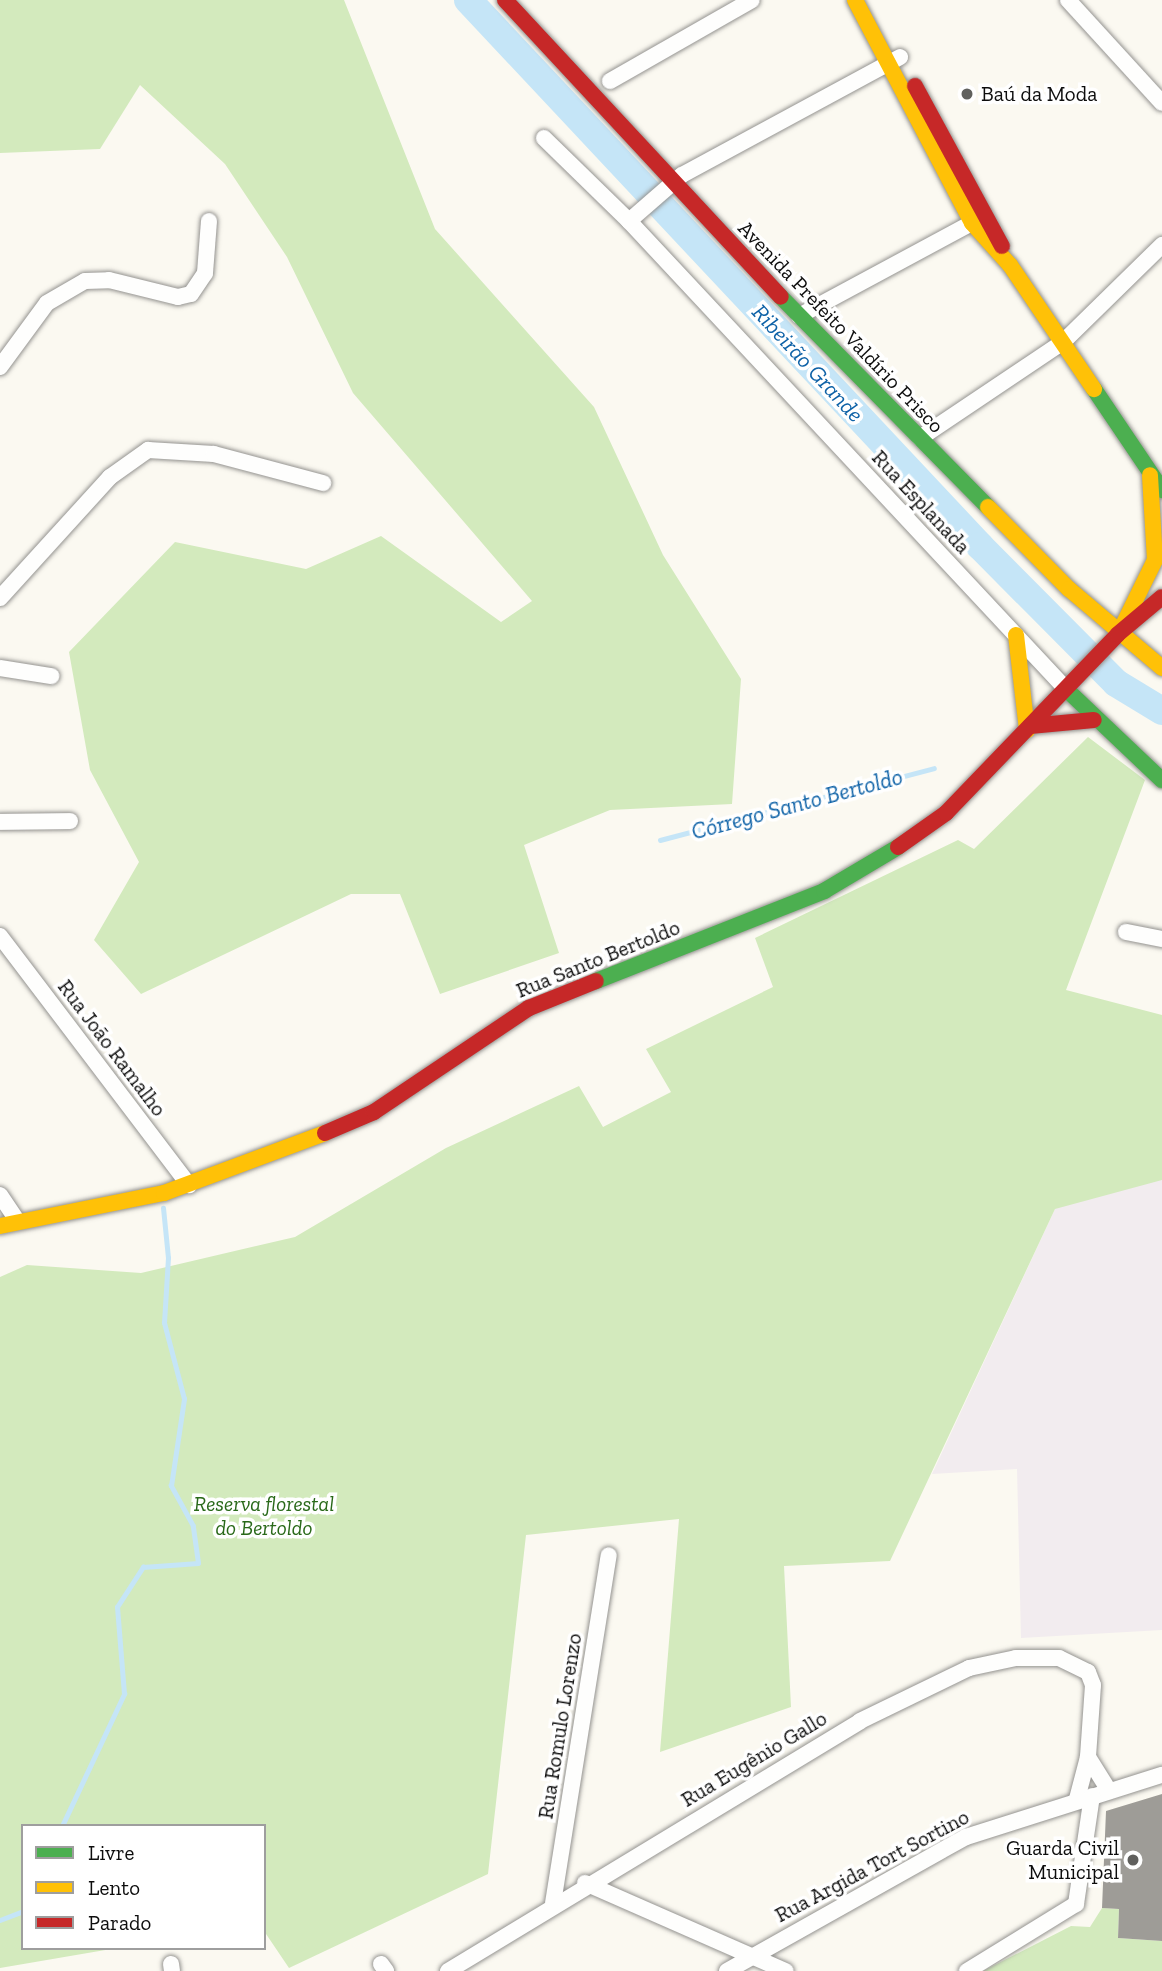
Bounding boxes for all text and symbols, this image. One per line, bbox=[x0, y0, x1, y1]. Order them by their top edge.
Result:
place label: Baú da Moda bbox=[981, 81, 1097, 107]
marker: Baú da Moda bbox=[959, 86, 975, 102]
street label: Avenida Prefeito Valdírio Prisco bbox=[733, 216, 949, 438]
water label: Ribeirão Grande bbox=[746, 298, 870, 428]
street label: Rua Esplanada bbox=[867, 445, 975, 559]
water label: Córrego Santo Bertoldo bbox=[688, 763, 906, 845]
street label: Rua Santo Bertoldo bbox=[513, 915, 683, 1003]
street label: Rua João Ramalho bbox=[52, 975, 172, 1121]
park label: Reserva florestal do Bertoldo bbox=[194, 1491, 334, 1541]
street label: Rua Romulo Lorenzo bbox=[533, 1631, 587, 1821]
street label: Rua Eugênio Gallo bbox=[677, 1706, 831, 1812]
street label: Rua Argida Tort Sortino bbox=[770, 1804, 974, 1928]
legend bbox=[21, 1824, 266, 1950]
place label: Guarda Civil Municipal bbox=[1006, 1835, 1119, 1885]
text: Livre bbox=[88, 1840, 134, 1865]
marker: Guarda Civil Municipal bbox=[1125, 1852, 1141, 1868]
text: Lento bbox=[88, 1875, 140, 1900]
text: Parado bbox=[88, 1910, 151, 1935]

